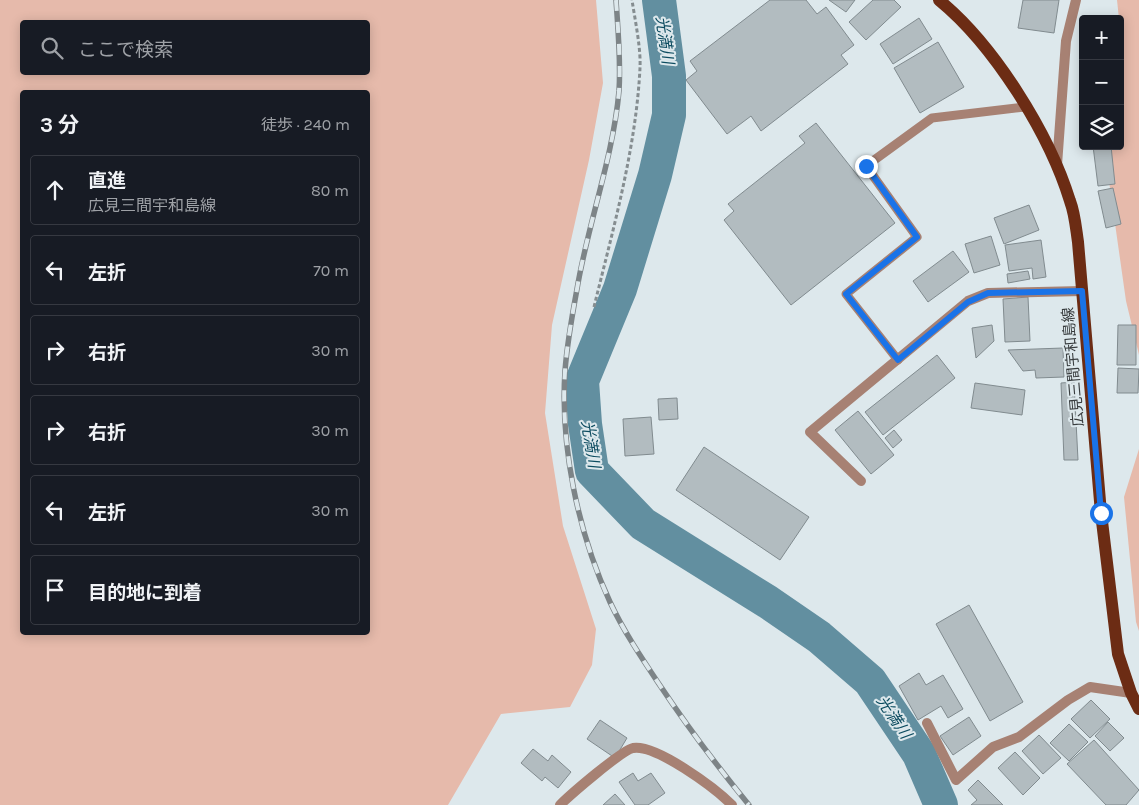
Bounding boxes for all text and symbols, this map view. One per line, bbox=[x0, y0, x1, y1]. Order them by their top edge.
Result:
water label: 光満川 bbox=[652, 15, 678, 67]
map controls bbox=[1079, 15, 1124, 150]
button: + bbox=[1079, 15, 1124, 60]
search box bbox=[20, 20, 370, 75]
icon: search bbox=[38, 34, 66, 62]
text: ここで検索 bbox=[78, 39, 173, 61]
button: − bbox=[1079, 60, 1124, 105]
button: layers bbox=[1079, 105, 1124, 150]
text: 3 分 bbox=[40, 113, 79, 137]
text: 徒歩 · 240 m bbox=[261, 115, 350, 134]
route end bbox=[855, 155, 878, 178]
text: 直進 bbox=[88, 170, 126, 192]
icon: ahead bbox=[41, 176, 69, 204]
text: 80 m bbox=[311, 181, 349, 200]
text: 広見三間宇和島線 bbox=[88, 196, 216, 215]
icon: left bbox=[41, 256, 69, 284]
text: 70 m bbox=[313, 261, 349, 280]
text: 左折 bbox=[88, 262, 126, 284]
street label: 広見三間宇和島線 bbox=[1059, 306, 1087, 428]
icon: right bbox=[41, 336, 69, 364]
text: 30 m bbox=[311, 341, 349, 360]
text: 右折 bbox=[88, 342, 126, 364]
icon: right bbox=[41, 416, 69, 444]
water label: 光満川 bbox=[578, 419, 604, 471]
text: 30 m bbox=[311, 421, 349, 440]
text: 右折 bbox=[88, 422, 126, 444]
icon: left bbox=[41, 496, 69, 524]
text: 30 m bbox=[311, 501, 349, 520]
text: 左折 bbox=[88, 502, 126, 524]
route start bbox=[1090, 502, 1113, 525]
icon: arrive bbox=[41, 576, 69, 604]
text: 目的地に到着 bbox=[88, 582, 202, 604]
water label: 光満川 bbox=[873, 692, 916, 744]

